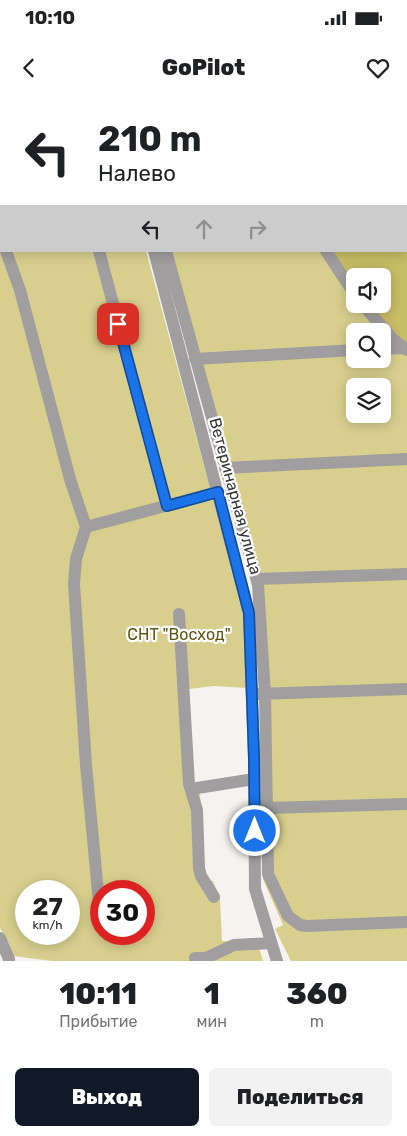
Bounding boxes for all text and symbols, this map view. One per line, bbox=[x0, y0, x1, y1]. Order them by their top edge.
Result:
text: 10:10 bbox=[25, 6, 75, 29]
icon: back bbox=[15, 54, 43, 82]
text: GoPilot bbox=[162, 54, 245, 81]
icon: heart bbox=[364, 54, 392, 82]
text: 210 m bbox=[98, 118, 201, 160]
icon: left bbox=[15, 120, 80, 185]
text: Налево bbox=[98, 160, 176, 187]
icon: left bbox=[137, 215, 165, 243]
icon: ahead bbox=[190, 215, 218, 243]
icon: right bbox=[243, 215, 271, 243]
map controls bbox=[346, 268, 391, 423]
button: sound bbox=[346, 268, 391, 313]
pin bbox=[97, 303, 139, 345]
icon: arrive bbox=[104, 310, 132, 338]
button: search bbox=[346, 323, 391, 368]
button: layers bbox=[346, 378, 391, 423]
street label: Ветеринарная улица bbox=[205, 416, 266, 577]
park label: СНТ "Восход" bbox=[127, 625, 231, 644]
position arrow bbox=[228, 804, 280, 856]
speed limit sign: 30 bbox=[90, 880, 155, 945]
text: 27 bbox=[32, 892, 63, 921]
text: km/h bbox=[33, 918, 62, 932]
text: 10:11 bbox=[59, 976, 137, 1012]
text: 1 bbox=[204, 976, 220, 1012]
text: 360 bbox=[286, 976, 348, 1012]
text: Прибытие bbox=[59, 1012, 137, 1031]
text: мин bbox=[197, 1012, 227, 1031]
text: m bbox=[310, 1012, 324, 1031]
button: Выход bbox=[15, 1068, 199, 1126]
button: Поделиться bbox=[209, 1068, 392, 1126]

